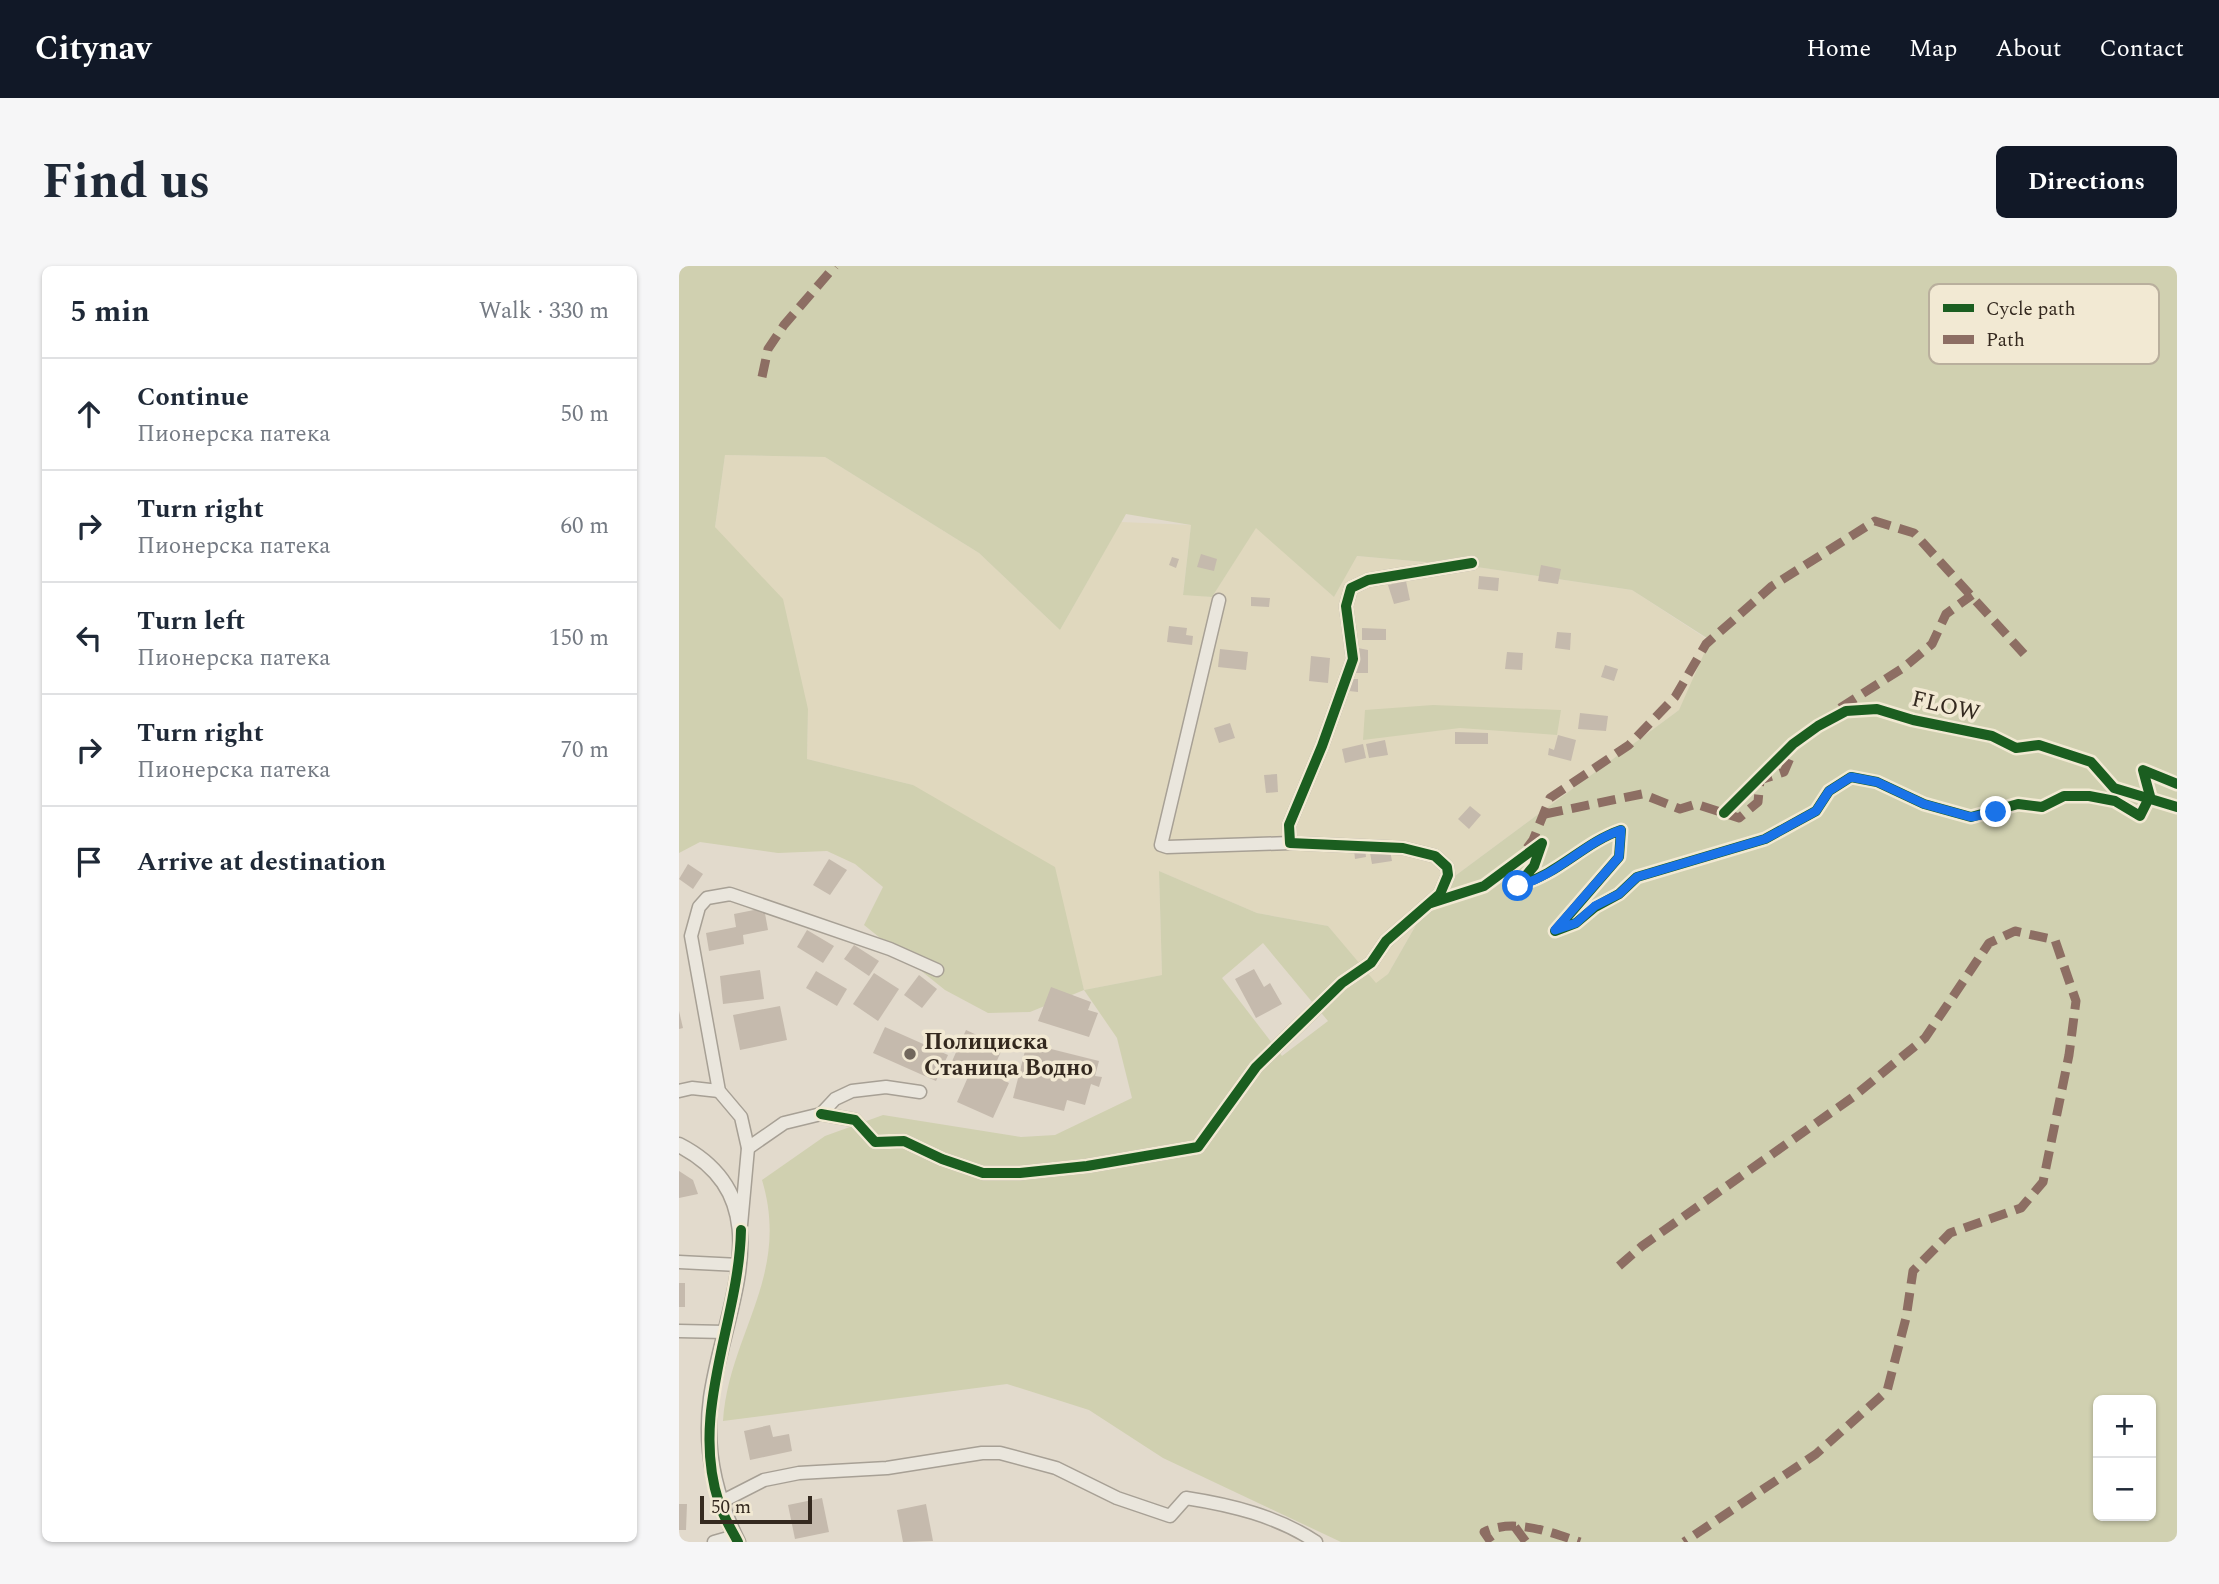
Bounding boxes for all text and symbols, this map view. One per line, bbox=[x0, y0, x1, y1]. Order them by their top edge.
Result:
text: Citynav bbox=[35, 24, 151, 74]
text: Home bbox=[1806, 31, 1871, 67]
text: Map bbox=[1909, 31, 1957, 67]
text: About bbox=[1995, 31, 2061, 67]
text: Contact bbox=[2099, 31, 2184, 67]
text: Find us bbox=[42, 145, 210, 220]
button: Directions bbox=[1996, 146, 2177, 218]
legend bbox=[1929, 284, 2159, 364]
text: 5 min bbox=[70, 289, 150, 335]
text: Walk · 330 m bbox=[479, 294, 609, 329]
text: Cycle path bbox=[1986, 295, 2076, 324]
text: Path bbox=[1986, 326, 2025, 355]
text: Continue bbox=[137, 377, 249, 417]
icon: ahead bbox=[70, 395, 108, 433]
text: 50 m bbox=[560, 397, 609, 432]
text: Пионерска патека bbox=[137, 417, 330, 452]
text: Turn right bbox=[137, 489, 264, 529]
icon: right bbox=[70, 507, 108, 545]
text: 60 m bbox=[560, 509, 609, 544]
text: Пионерска патека bbox=[137, 529, 330, 564]
text: Turn left bbox=[137, 601, 245, 641]
icon: left bbox=[70, 619, 108, 657]
text: 150 m bbox=[549, 621, 609, 656]
text: Пионерска патека bbox=[137, 641, 330, 676]
street label: FLOW bbox=[1908, 682, 1984, 731]
text: Turn right bbox=[137, 713, 264, 753]
icon: right bbox=[70, 731, 108, 769]
text: 70 m bbox=[560, 733, 609, 768]
text: Пионерска патека bbox=[137, 753, 330, 788]
route end bbox=[1980, 796, 2011, 827]
text: Arrive at destination bbox=[137, 842, 386, 882]
icon: arrive bbox=[70, 843, 108, 881]
route start bbox=[1502, 870, 1533, 901]
place label: Полициска Станица Водно bbox=[924, 1025, 1093, 1086]
marker: Полициска Станица Водно bbox=[902, 1046, 918, 1062]
map controls bbox=[2093, 1395, 2156, 1521]
button: + bbox=[2093, 1395, 2156, 1458]
button: − bbox=[2093, 1458, 2156, 1521]
scale bar bbox=[700, 1493, 812, 1525]
text: 50 m bbox=[711, 1493, 751, 1522]

